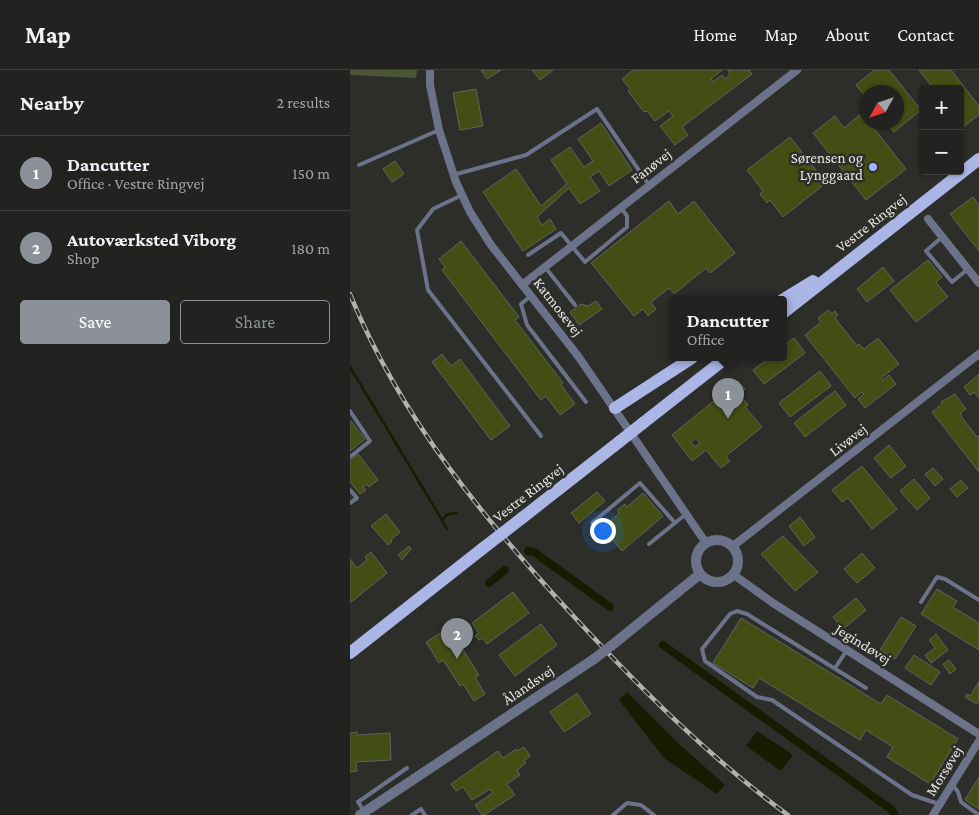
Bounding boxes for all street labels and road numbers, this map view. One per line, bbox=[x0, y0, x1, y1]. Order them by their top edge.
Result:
street label: Fanøvej bbox=[628, 145, 675, 187]
street label: Vestre Ringvej bbox=[833, 191, 910, 256]
street label: Katmosevej bbox=[530, 275, 586, 340]
street label: Livøvej bbox=[826, 421, 870, 460]
street label: Vestre Ringvej bbox=[490, 461, 567, 526]
street label: Jegindøvej bbox=[830, 620, 894, 668]
street label: Ålandsvej bbox=[499, 661, 557, 709]
street label: Morsøvej bbox=[923, 743, 966, 799]

